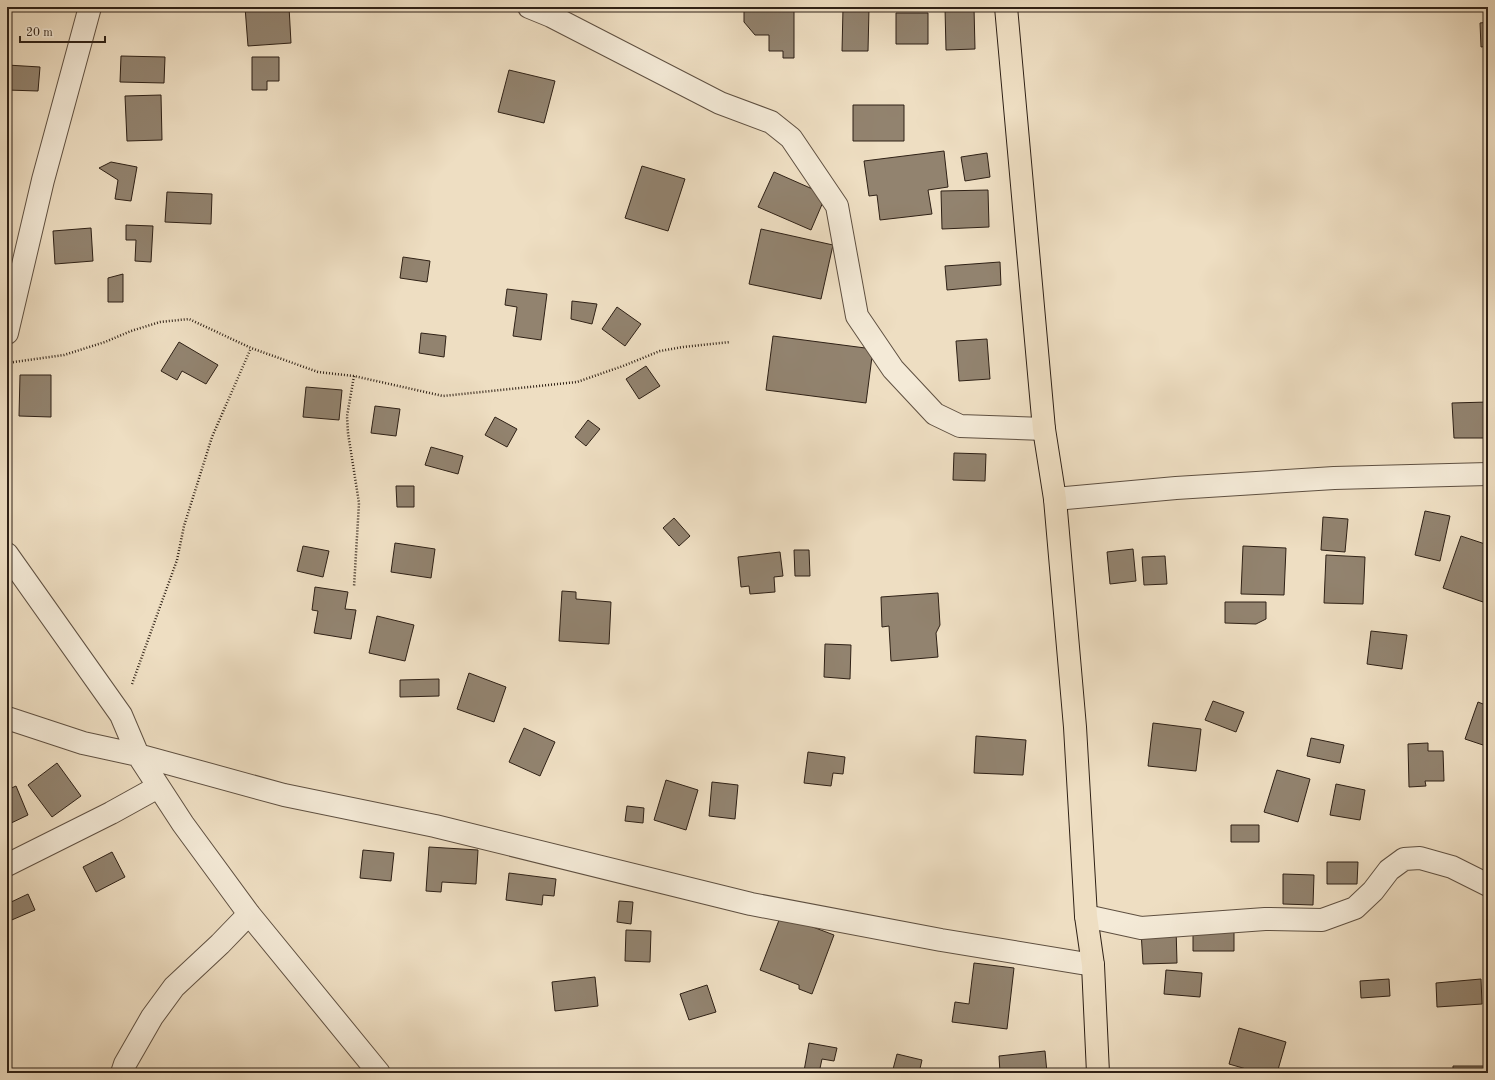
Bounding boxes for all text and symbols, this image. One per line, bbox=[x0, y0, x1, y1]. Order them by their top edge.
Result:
scale bar bbox=[20, 18, 105, 44]
text: 20 m bbox=[26, 27, 53, 39]

